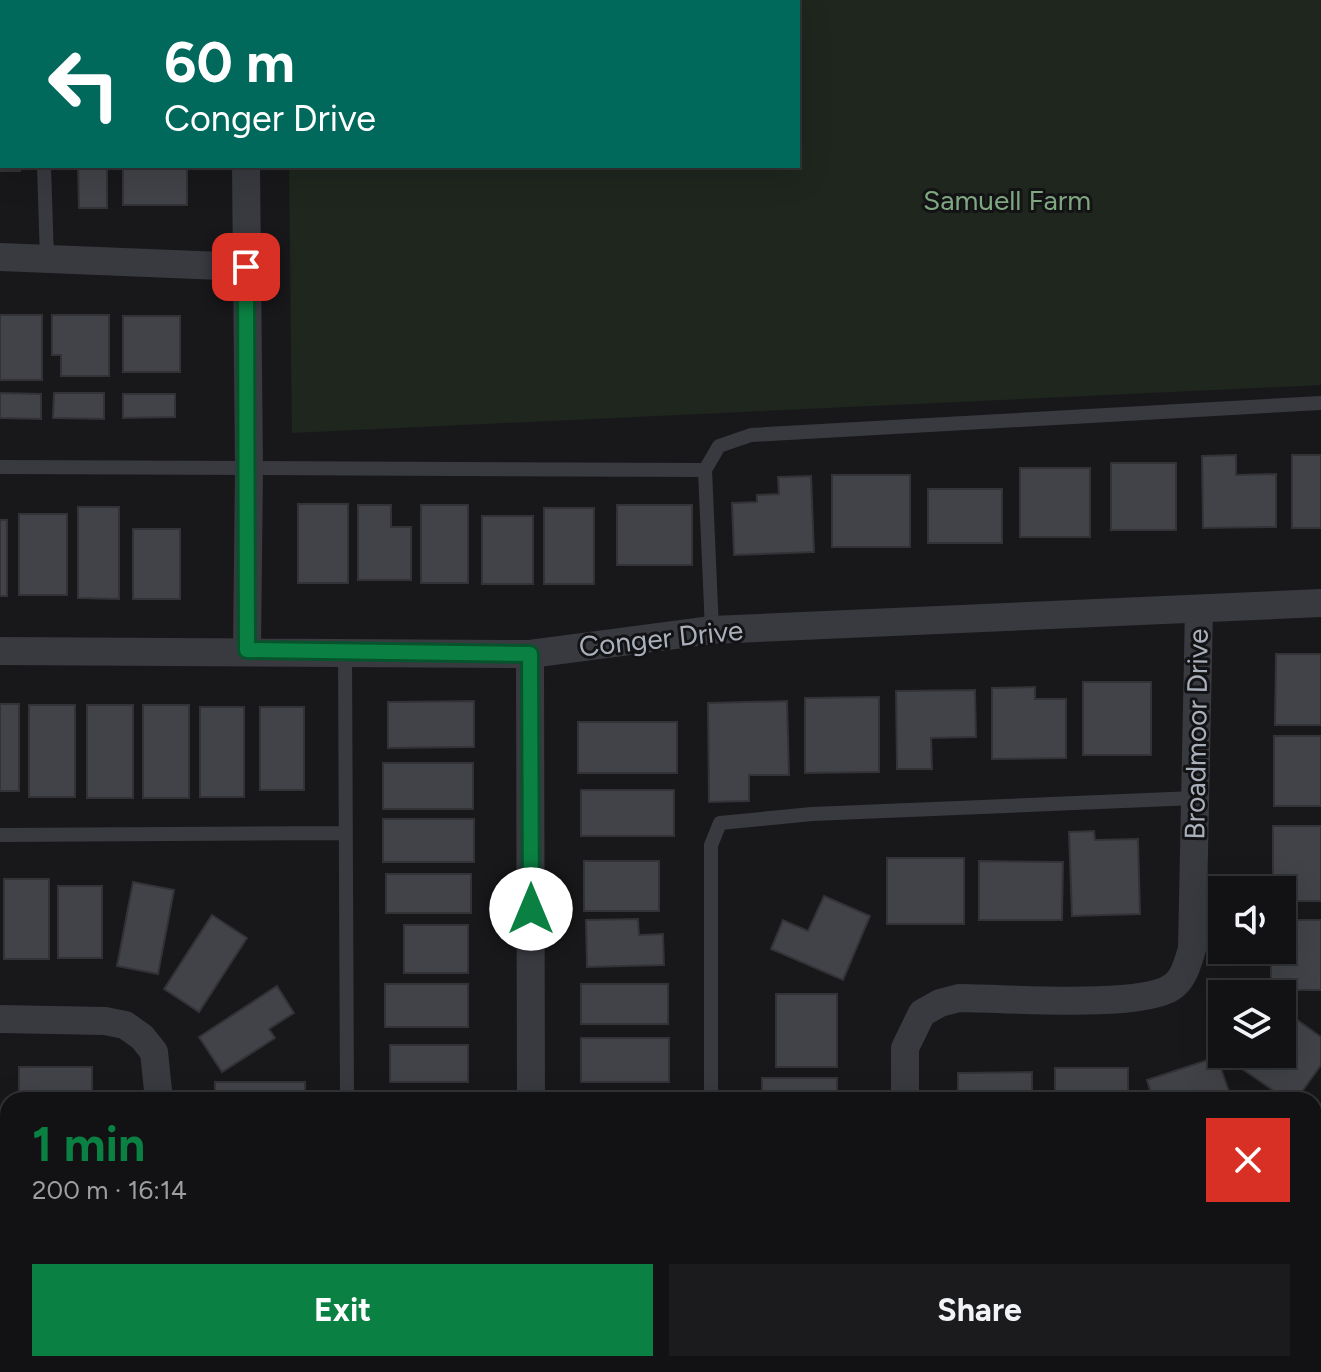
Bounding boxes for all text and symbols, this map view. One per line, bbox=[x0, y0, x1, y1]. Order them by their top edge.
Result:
text: 60 m bbox=[164, 29, 295, 96]
icon: left bbox=[32, 32, 136, 136]
text: Conger Drive bbox=[164, 97, 376, 140]
park label: Samuell Farm bbox=[923, 183, 1091, 217]
pin bbox=[212, 233, 280, 301]
icon: arrive bbox=[224, 245, 268, 289]
street label: Conger Drive bbox=[577, 612, 745, 664]
street label: Broadmoor Drive bbox=[1177, 628, 1215, 840]
position arrow bbox=[489, 867, 573, 951]
map controls bbox=[1208, 876, 1296, 1068]
button: sound bbox=[1208, 876, 1296, 964]
button: layers bbox=[1208, 980, 1296, 1068]
text: 1 min bbox=[32, 1115, 145, 1173]
button: close bbox=[1206, 1118, 1290, 1202]
text: 200 m · 16:14 bbox=[32, 1174, 187, 1206]
button: Exit bbox=[32, 1264, 653, 1356]
button: Share bbox=[669, 1264, 1290, 1356]

